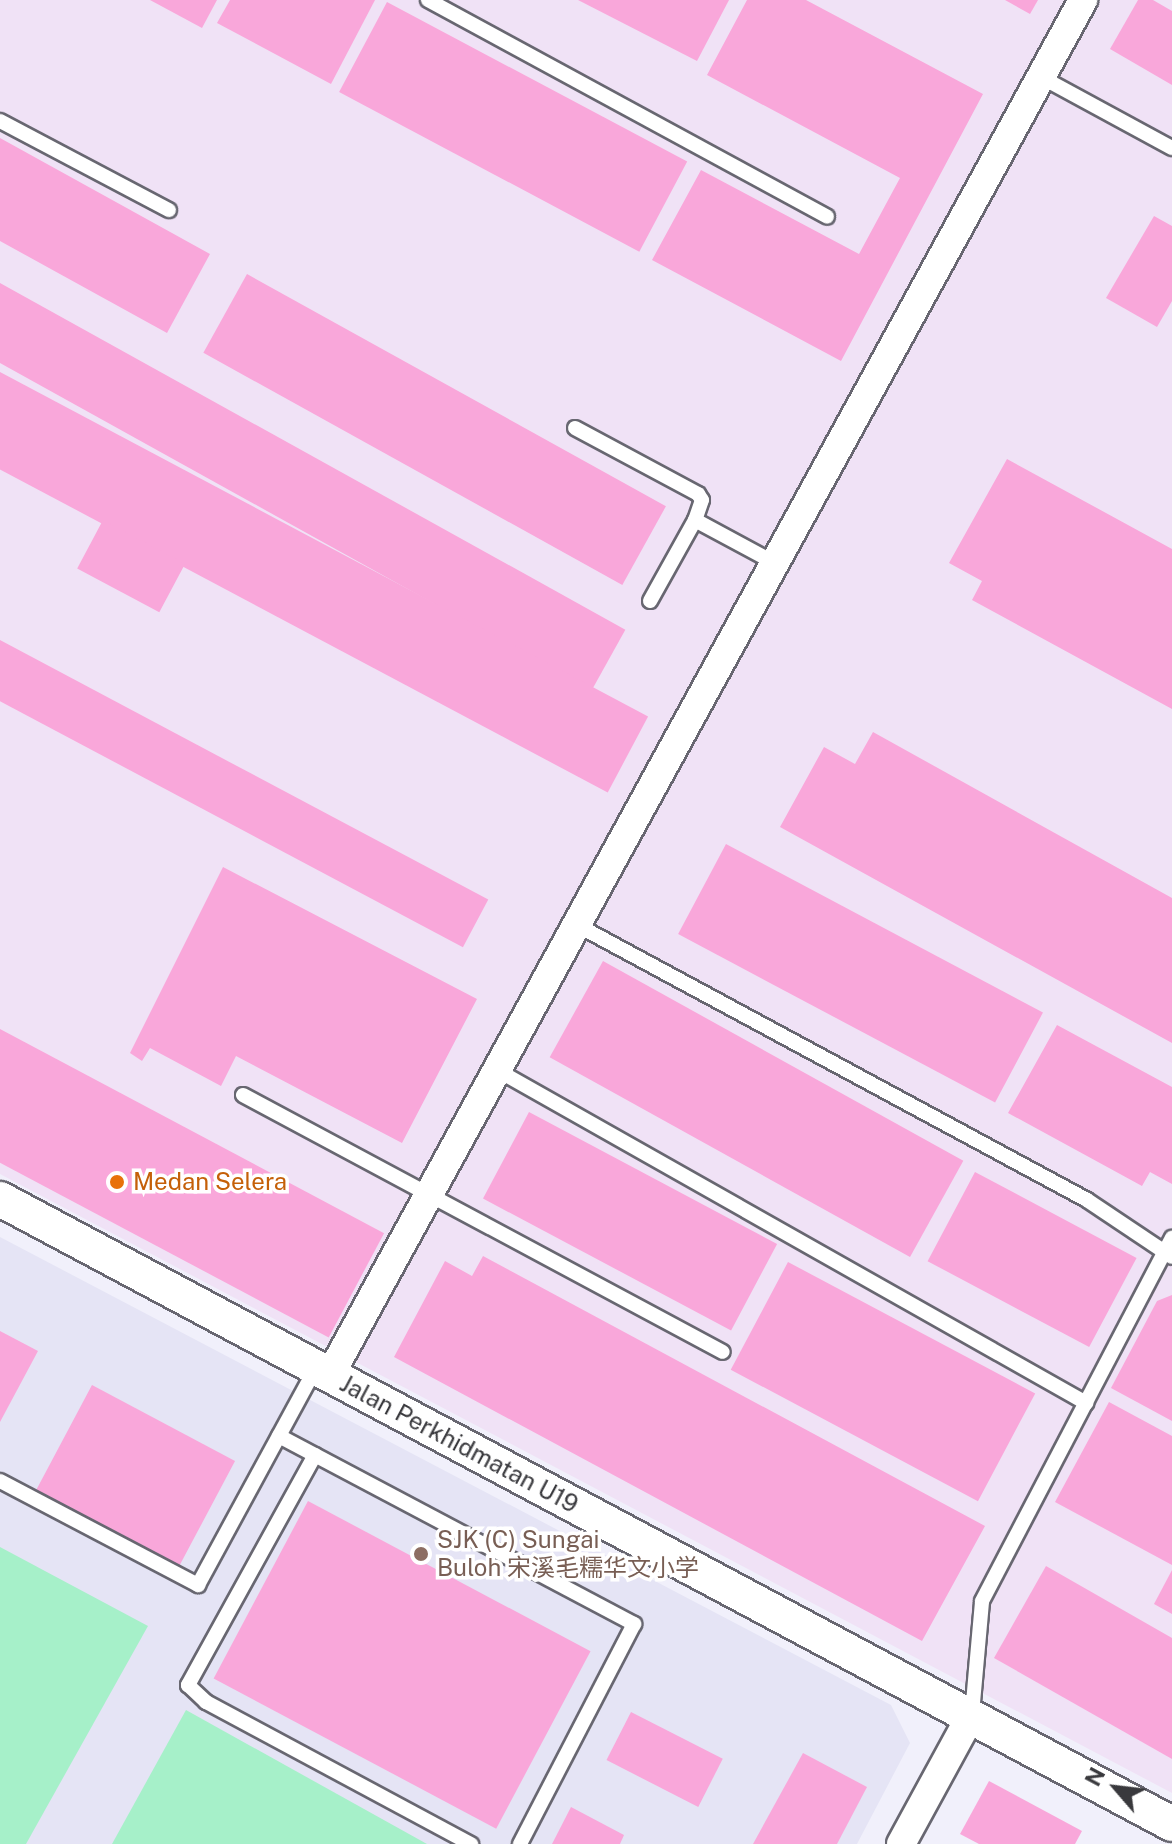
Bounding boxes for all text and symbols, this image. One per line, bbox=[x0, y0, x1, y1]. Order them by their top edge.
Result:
place label: Medan Selera bbox=[133, 1168, 287, 1196]
marker: Medan Selera bbox=[108, 1173, 126, 1191]
street label: Jalan Perkhidmatan U19 bbox=[335, 1369, 583, 1519]
place label: SJK (C) Sungai Buloh 宋溪毛糯华文小学 bbox=[437, 1526, 699, 1582]
marker: SJK (C) Sungai Buloh 宋溪毛糯华文小学 bbox=[412, 1545, 430, 1563]
north arrow bbox=[1076, 1748, 1156, 1828]
text: N bbox=[1079, 1763, 1110, 1790]

